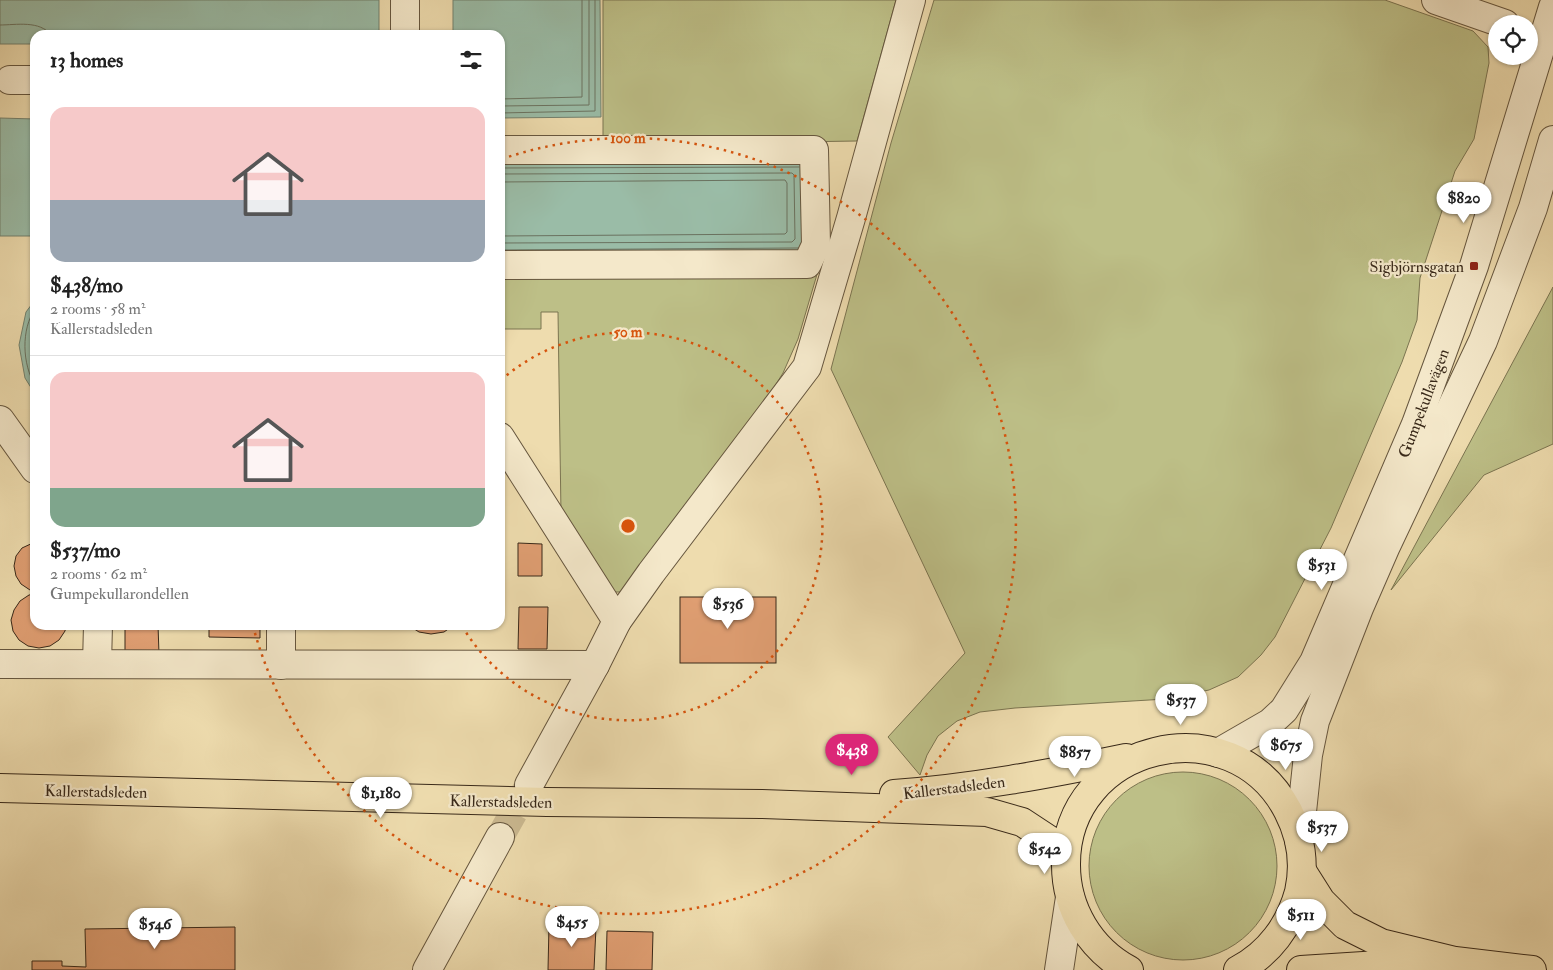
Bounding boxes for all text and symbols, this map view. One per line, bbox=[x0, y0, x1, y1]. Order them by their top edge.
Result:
map controls bbox=[1488, 15, 1538, 65]
button: locate bbox=[1488, 15, 1538, 65]
icon: filters bbox=[457, 46, 485, 74]
text: 13 homes bbox=[50, 47, 123, 74]
text: 100 m bbox=[610, 129, 646, 148]
icon: home bbox=[223, 139, 313, 229]
pin: $820 bbox=[1434, 182, 1494, 224]
text: $820 bbox=[1448, 188, 1480, 208]
place label: Sigbjörnsgatan bbox=[1370, 257, 1464, 277]
marker: Sigbjörnsgatan bbox=[1468, 260, 1480, 272]
text: $438/mo bbox=[50, 272, 123, 299]
text: 2 rooms · 58 m² bbox=[50, 299, 145, 319]
text: Kallerstadsleden bbox=[50, 319, 153, 339]
text: 50 m bbox=[614, 323, 643, 342]
street label: Gumpekullavägen bbox=[1394, 346, 1455, 461]
icon: home bbox=[223, 405, 313, 495]
centre of rings bbox=[619, 517, 637, 535]
text: $537/mo bbox=[50, 537, 120, 564]
pin: $531 bbox=[1292, 548, 1352, 591]
text: $531 bbox=[1308, 555, 1336, 575]
text: 2 rooms · 62 m² bbox=[50, 564, 147, 584]
text: Gumpekullarondellen bbox=[50, 584, 189, 604]
pin: $536 bbox=[698, 588, 758, 630]
text: $536 bbox=[713, 594, 743, 614]
pin: $537 bbox=[1151, 684, 1211, 726]
text: $537 bbox=[1166, 690, 1196, 710]
pin: $675 bbox=[1256, 728, 1316, 771]
pin: $438 bbox=[822, 734, 882, 776]
text: $675 bbox=[1270, 735, 1302, 755]
pin: $857 bbox=[1045, 736, 1105, 778]
text: $438 bbox=[836, 740, 868, 760]
text: $857 bbox=[1060, 742, 1090, 762]
street label: Kallerstadsleden bbox=[902, 772, 1006, 804]
pin: $1,180 bbox=[340, 776, 422, 819]
street label: Kallerstadsleden bbox=[44, 781, 147, 803]
text: $1,180 bbox=[361, 783, 401, 803]
street label: Kallerstadsleden bbox=[449, 791, 552, 813]
pin: $537 bbox=[1292, 810, 1352, 853]
text: $537 bbox=[1307, 817, 1337, 837]
pin: $542 bbox=[1015, 832, 1075, 875]
text: $542 bbox=[1029, 839, 1061, 859]
pin: $511 bbox=[1271, 898, 1331, 941]
text: $511 bbox=[1287, 905, 1315, 925]
pin: $455 bbox=[542, 906, 602, 948]
pin: $546 bbox=[125, 908, 185, 950]
text: $455 bbox=[556, 912, 588, 932]
text: $546 bbox=[139, 914, 171, 934]

